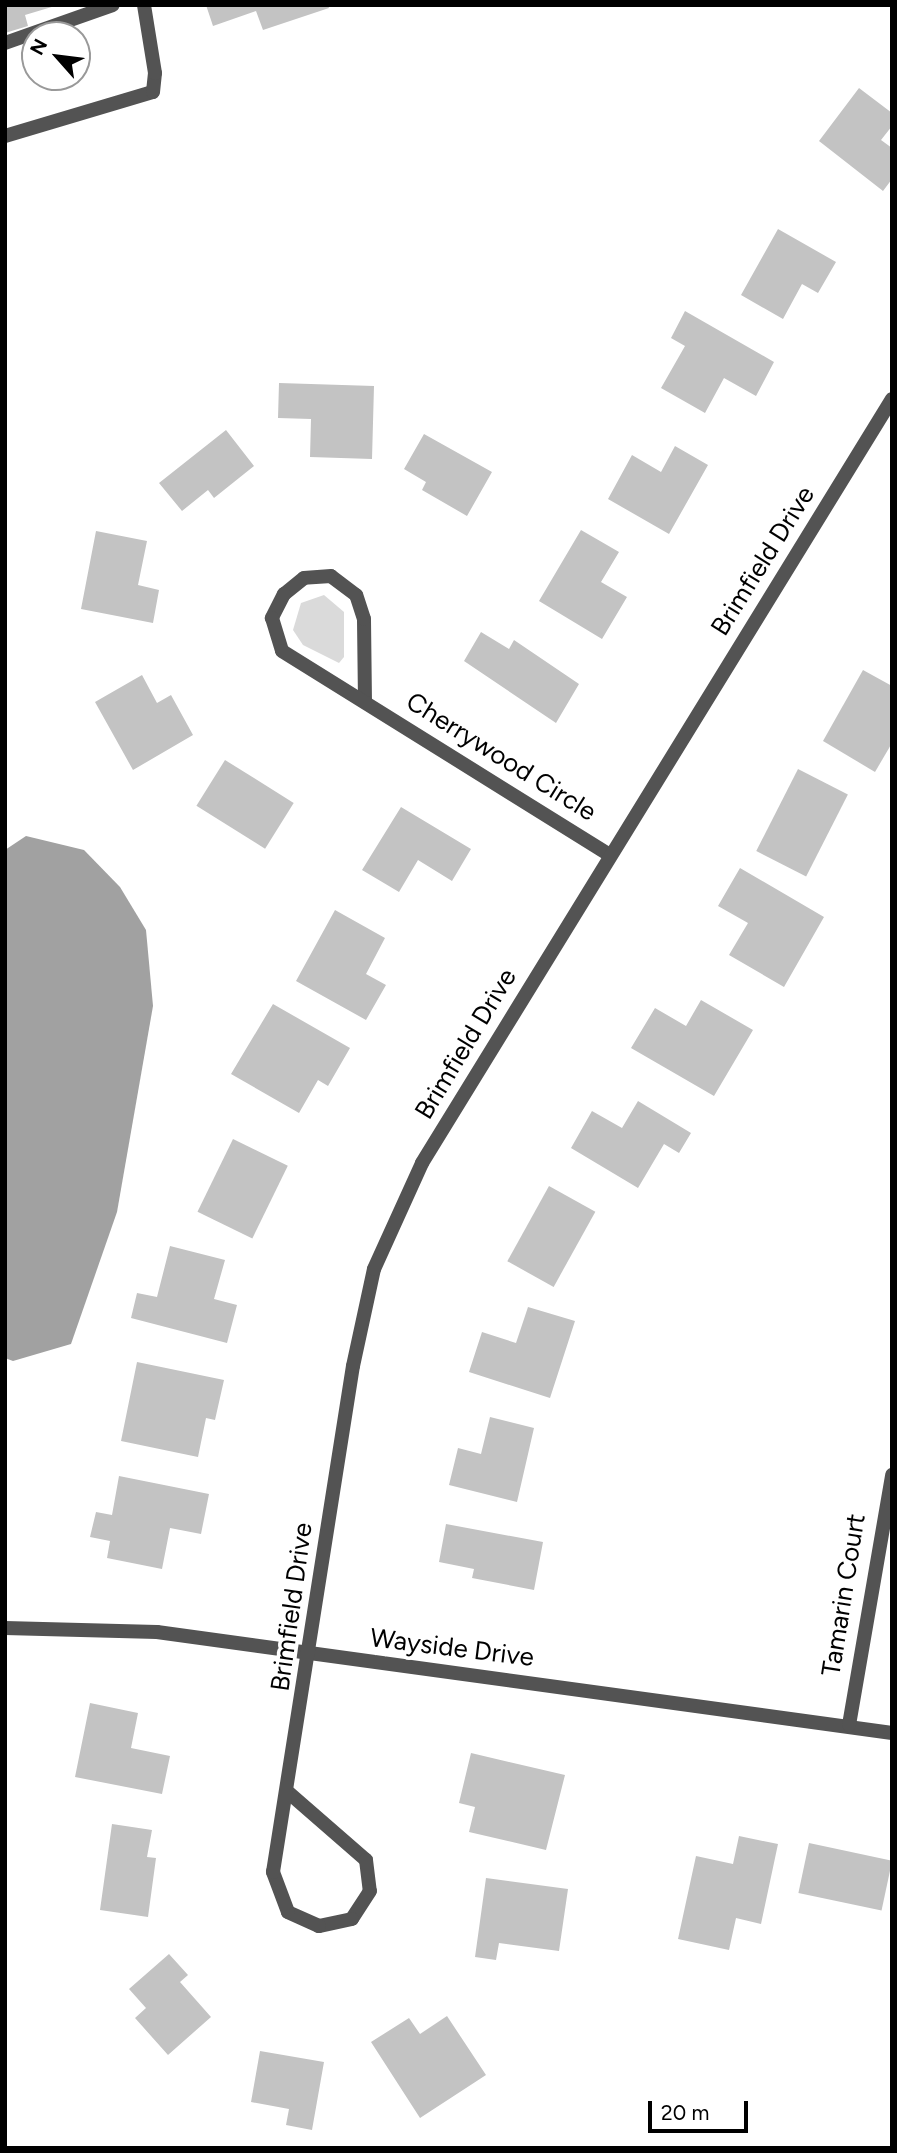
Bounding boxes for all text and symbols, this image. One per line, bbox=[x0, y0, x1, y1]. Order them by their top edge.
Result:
north arrow bbox=[21, 21, 91, 91]
text: N bbox=[25, 35, 52, 59]
street label: Brimfield Drive bbox=[705, 481, 821, 641]
street label: Cherrywood Circle bbox=[400, 686, 602, 828]
street label: Brimfield Drive bbox=[409, 963, 523, 1125]
street label: Tamarin Court bbox=[816, 1512, 872, 1678]
street label: Brimfield Drive bbox=[265, 1521, 319, 1693]
street label: Wayside Drive bbox=[368, 1622, 536, 1674]
scale bar bbox=[652, 2086, 752, 2130]
text: 20 m bbox=[661, 2100, 709, 2125]

